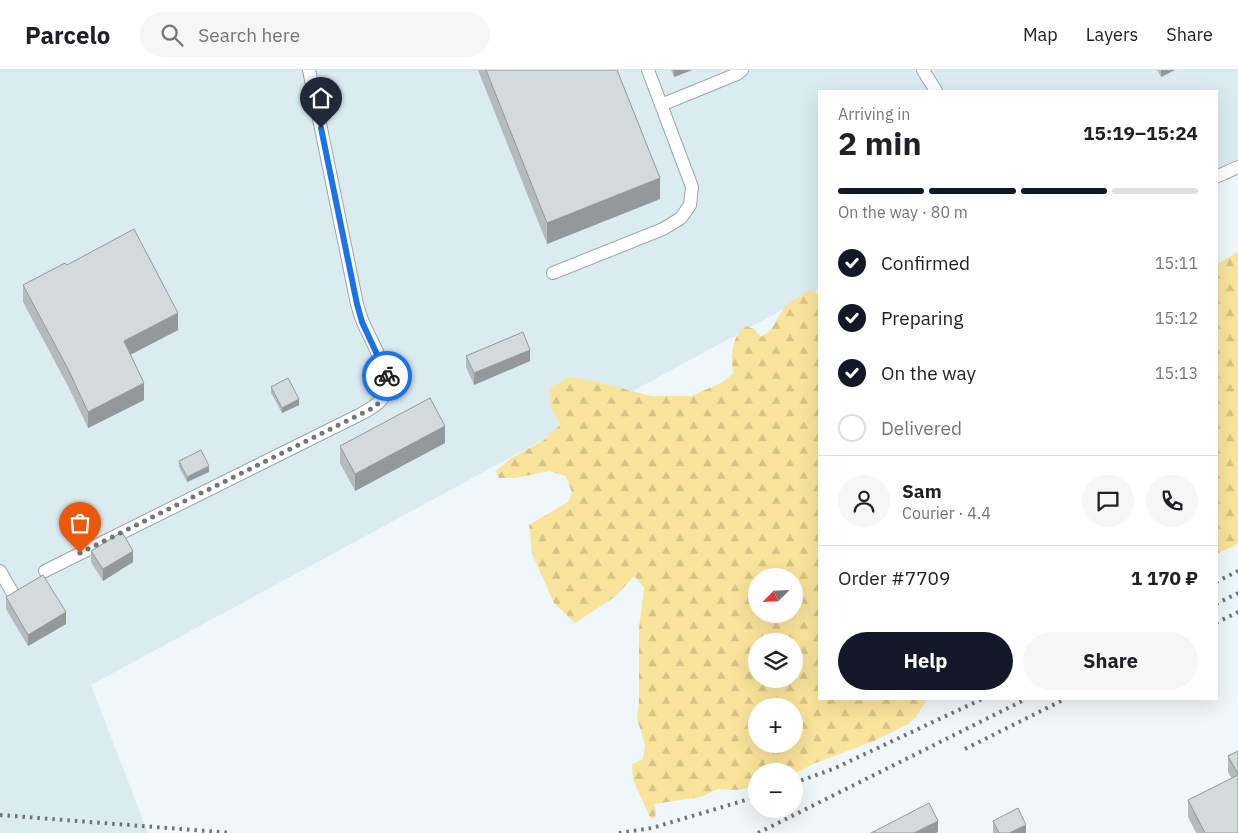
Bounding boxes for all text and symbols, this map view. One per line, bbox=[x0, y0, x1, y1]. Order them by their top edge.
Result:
search box bbox=[140, 12, 490, 57]
text: Parcelo bbox=[25, 19, 110, 51]
icon: search bbox=[158, 21, 186, 49]
text: Search here bbox=[198, 23, 300, 47]
text: Map bbox=[1023, 23, 1058, 46]
text: Layers bbox=[1086, 23, 1138, 46]
text: Share bbox=[1166, 23, 1213, 46]
pin bbox=[300, 77, 342, 128]
icon: home bbox=[307, 84, 335, 112]
text: Arriving in bbox=[838, 104, 910, 124]
text: 15:19–15:24 bbox=[1083, 121, 1198, 145]
text: 2 min bbox=[838, 122, 922, 164]
text: On the way · 80 m bbox=[838, 202, 968, 222]
icon: check bbox=[838, 249, 866, 277]
text: Confirmed bbox=[881, 251, 970, 275]
text: 15:11 bbox=[1155, 253, 1198, 273]
icon: check bbox=[838, 304, 866, 332]
text: Preparing bbox=[881, 306, 963, 330]
text: 15:12 bbox=[1155, 308, 1198, 328]
courier bbox=[362, 351, 412, 401]
icon: check bbox=[838, 359, 866, 387]
text: On the way bbox=[881, 361, 976, 385]
icon: bike bbox=[373, 362, 401, 390]
text: 15:13 bbox=[1155, 363, 1198, 383]
text: Delivered bbox=[881, 416, 962, 440]
button: person bbox=[838, 475, 890, 527]
button: chat bbox=[1082, 475, 1134, 527]
button: phone bbox=[1146, 475, 1198, 527]
text: Sam bbox=[902, 479, 942, 503]
pin bbox=[59, 502, 101, 553]
text: Courier · 4.4 bbox=[902, 503, 991, 523]
icon: bag bbox=[66, 509, 94, 537]
text: Order #7709 bbox=[838, 566, 950, 590]
text: 1 170 ₽ bbox=[1131, 566, 1198, 590]
north arrow bbox=[748, 568, 802, 622]
map controls bbox=[748, 568, 803, 818]
button: Help bbox=[838, 632, 1013, 690]
button: Share bbox=[1023, 632, 1198, 690]
button: layers bbox=[748, 633, 803, 688]
button: + bbox=[748, 698, 803, 753]
button: − bbox=[748, 763, 803, 818]

